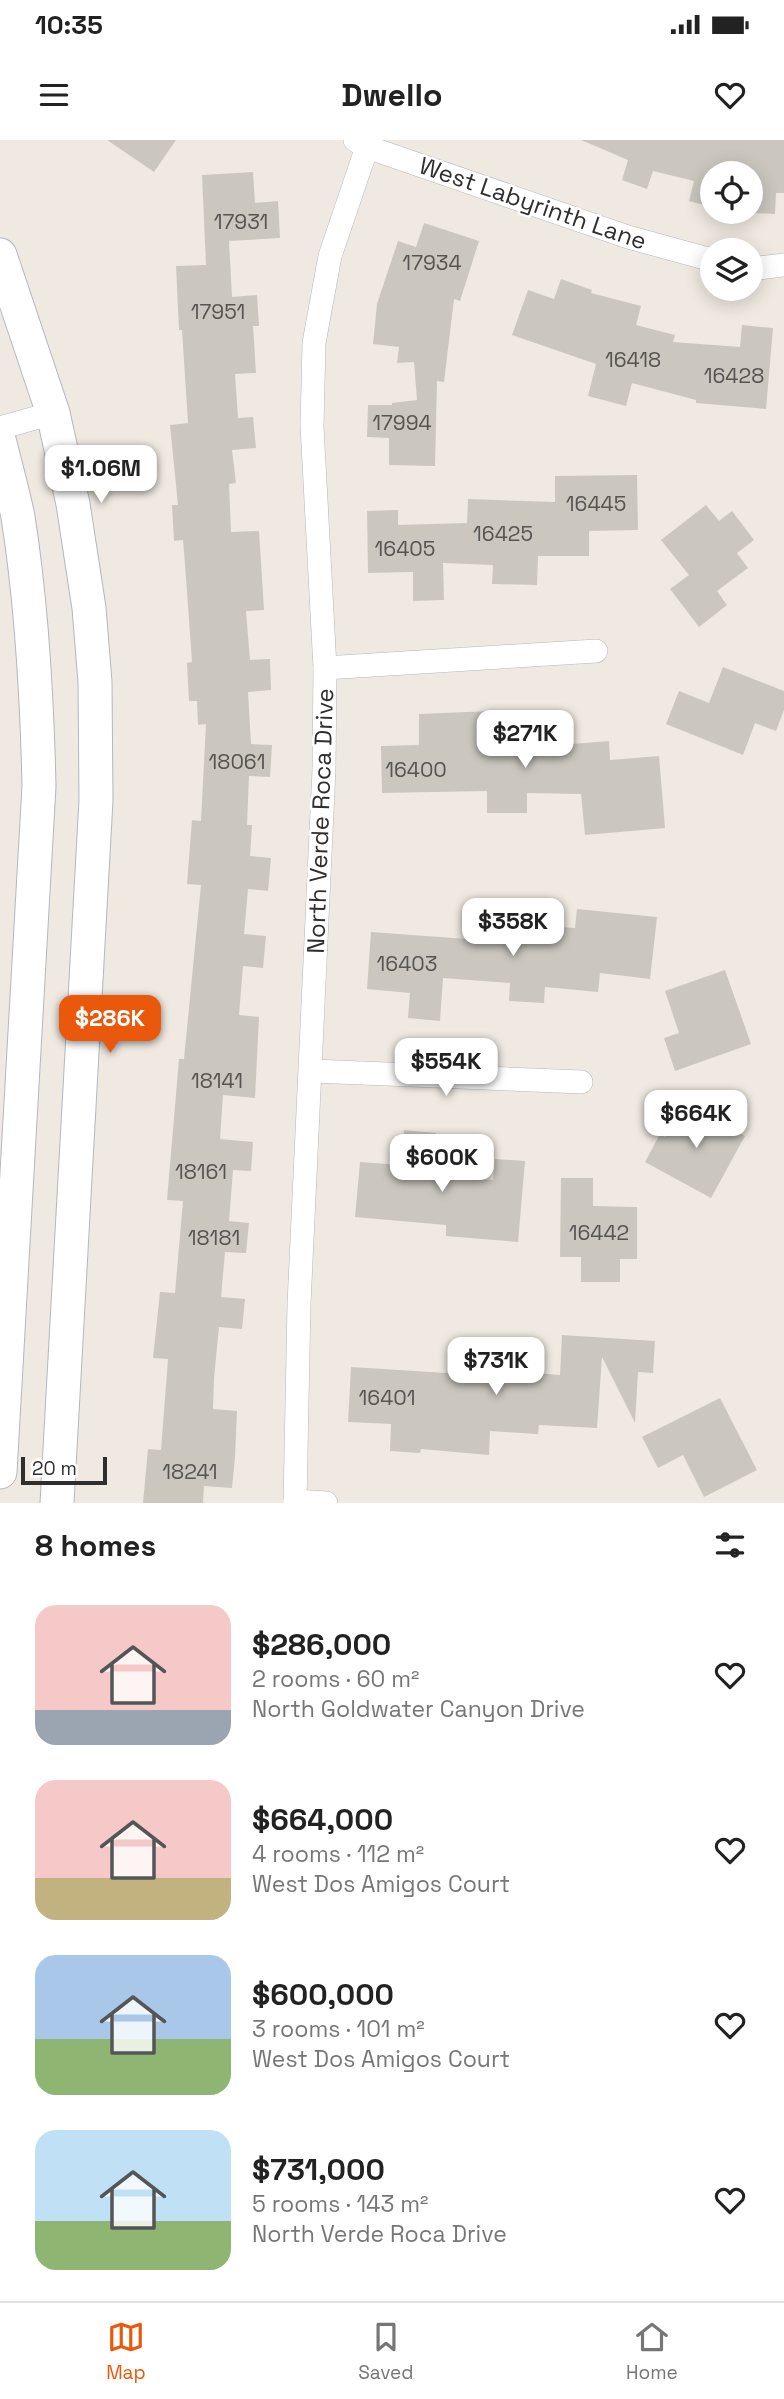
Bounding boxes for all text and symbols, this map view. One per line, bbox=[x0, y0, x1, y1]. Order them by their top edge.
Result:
text: 10:35 bbox=[35, 8, 103, 42]
text: Dwello bbox=[341, 75, 443, 115]
icon: menu bbox=[35, 76, 73, 114]
icon: heart bbox=[711, 76, 749, 114]
street label: West Labyrinth Lane bbox=[415, 150, 651, 256]
map controls bbox=[700, 161, 763, 301]
button: locate bbox=[700, 161, 763, 224]
house number: 17931 bbox=[214, 208, 268, 235]
button: layers bbox=[700, 238, 763, 301]
house number: 17934 bbox=[402, 249, 462, 276]
house number: 17951 bbox=[191, 298, 245, 325]
house number: 16418 bbox=[605, 346, 661, 373]
house number: 16428 bbox=[704, 362, 764, 389]
house number: 17994 bbox=[372, 409, 432, 436]
pin: $1.06M bbox=[44, 446, 158, 505]
text: $1.06M bbox=[61, 453, 141, 483]
house number: 16445 bbox=[566, 490, 626, 517]
house number: 16425 bbox=[473, 520, 533, 547]
house number: 16405 bbox=[375, 535, 435, 562]
street label: North Verde Roca Drive bbox=[300, 688, 340, 954]
pin: $271K bbox=[476, 710, 574, 770]
text: $271K bbox=[493, 718, 557, 748]
house number: 18061 bbox=[209, 748, 265, 775]
house number: 16400 bbox=[385, 756, 447, 783]
pin: $358K bbox=[464, 898, 562, 958]
text: $358K bbox=[478, 906, 548, 936]
house number: 16403 bbox=[377, 950, 437, 977]
pin: $286K bbox=[61, 996, 159, 1055]
text: $286K bbox=[75, 1003, 145, 1033]
pin: $554K bbox=[397, 1038, 495, 1098]
text: $554K bbox=[411, 1046, 481, 1076]
house number: 18141 bbox=[191, 1067, 243, 1094]
pin: $664K bbox=[647, 1090, 745, 1150]
text: $664K bbox=[660, 1098, 732, 1128]
pin: $600K bbox=[393, 1135, 491, 1194]
text: $600K bbox=[406, 1142, 478, 1172]
house number: 18161 bbox=[175, 1158, 227, 1185]
house number: 16442 bbox=[569, 1219, 629, 1246]
house number: 18181 bbox=[188, 1224, 240, 1251]
pin: $731K bbox=[447, 1338, 545, 1397]
text: $731K bbox=[463, 1345, 529, 1375]
house number: 16401 bbox=[359, 1384, 416, 1411]
scale bar bbox=[21, 1454, 107, 1486]
text: 20 m bbox=[32, 1456, 77, 1481]
house number: 18241 bbox=[162, 1458, 218, 1485]
text: 8 homes bbox=[35, 1526, 156, 1565]
icon: filters bbox=[711, 1526, 749, 1564]
text: $286,000 bbox=[252, 1625, 391, 1664]
icon: home bbox=[91, 1633, 175, 1717]
icon: heart bbox=[711, 1656, 749, 1694]
text: 2 rooms · 60 m² bbox=[252, 1664, 419, 1694]
text: North Goldwater Canyon Drive bbox=[252, 1694, 585, 1724]
text: $664,000 bbox=[252, 1800, 393, 1839]
icon: home bbox=[91, 1808, 175, 1892]
icon: heart bbox=[711, 1831, 749, 1869]
text: 4 rooms · 112 m² bbox=[252, 1839, 424, 1869]
text: West Dos Amigos Court bbox=[252, 1869, 510, 1899]
text: $600,000 bbox=[252, 1975, 394, 2014]
icon: home bbox=[91, 1983, 175, 2067]
icon: heart bbox=[711, 2006, 749, 2044]
text: 3 rooms · 101 m² bbox=[252, 2014, 425, 2044]
text: West Dos Amigos Court bbox=[252, 2044, 510, 2074]
text: $731,000 bbox=[252, 2150, 385, 2189]
icon: home bbox=[91, 2158, 175, 2242]
icon: heart bbox=[711, 2181, 749, 2219]
text: 5 rooms · 143 m² bbox=[252, 2189, 428, 2219]
text: North Verde Roca Drive bbox=[252, 2219, 507, 2249]
tab: Map bbox=[106, 2318, 146, 2385]
tab: Saved bbox=[358, 2318, 414, 2385]
tab: Home bbox=[626, 2318, 678, 2385]

